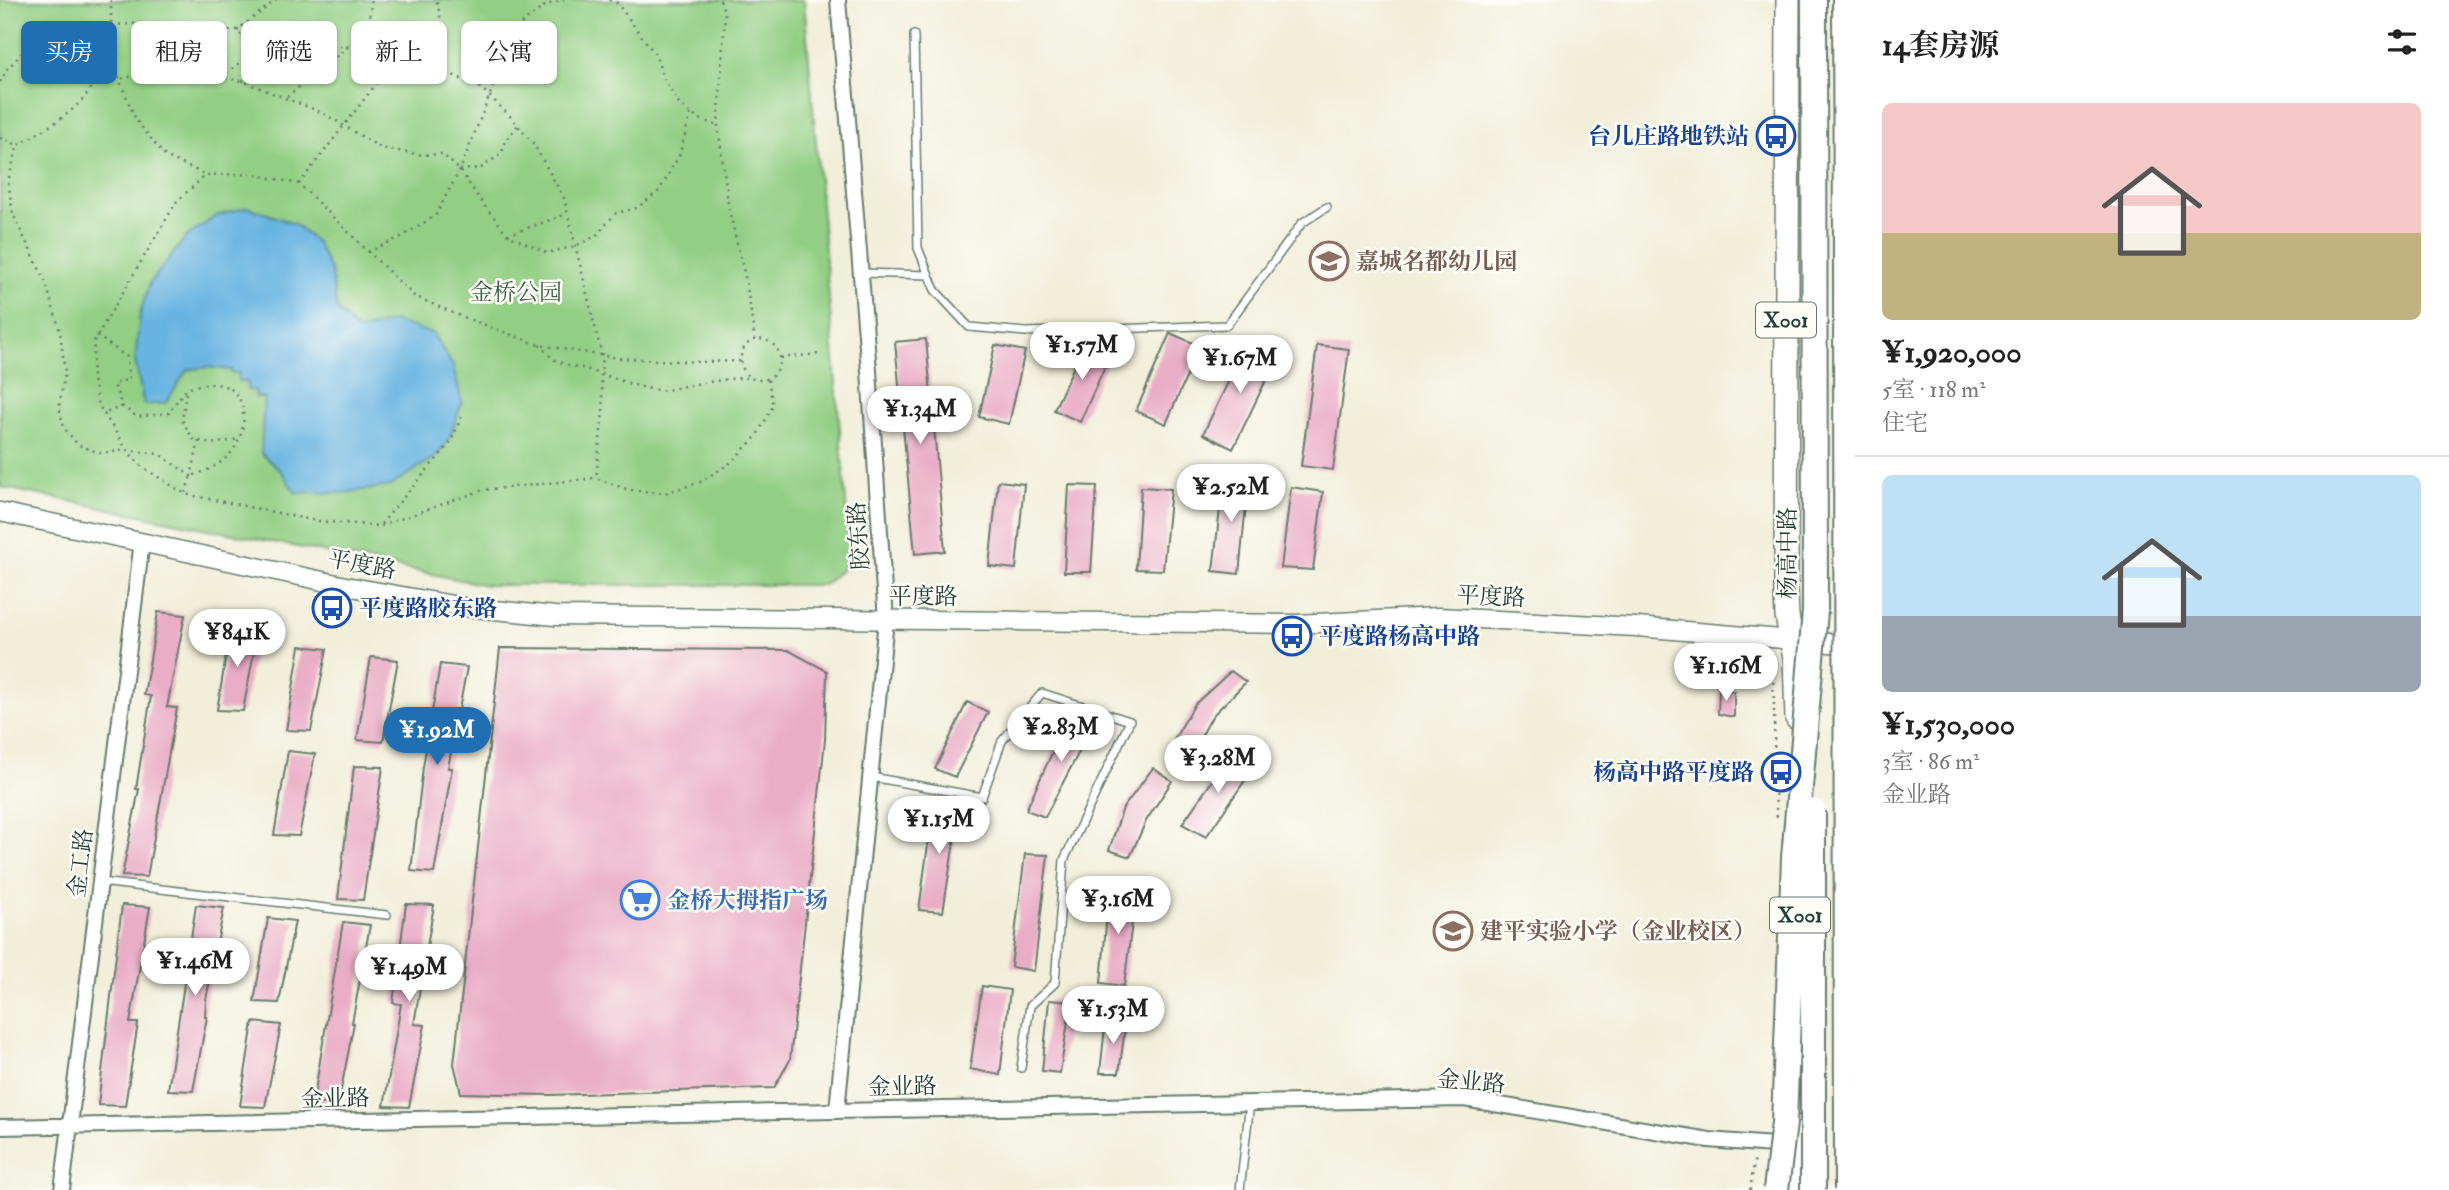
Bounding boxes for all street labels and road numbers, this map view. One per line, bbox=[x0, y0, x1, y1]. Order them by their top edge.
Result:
road number: X001 bbox=[1756, 302, 1816, 338]
street label: 胶东路 bbox=[842, 501, 875, 571]
street label: 杨高中路 bbox=[1773, 507, 1802, 599]
street label: 平度路 bbox=[325, 544, 399, 585]
street label: 平度路 bbox=[1456, 580, 1526, 613]
street label: 平度路 bbox=[889, 582, 958, 611]
street label: 金工路 bbox=[62, 827, 99, 899]
road number: X001 bbox=[1770, 898, 1830, 932]
street label: 金业路 bbox=[1435, 1064, 1507, 1099]
street label: 金业路 bbox=[867, 1071, 937, 1102]
street label: 金业路 bbox=[300, 1083, 370, 1114]

